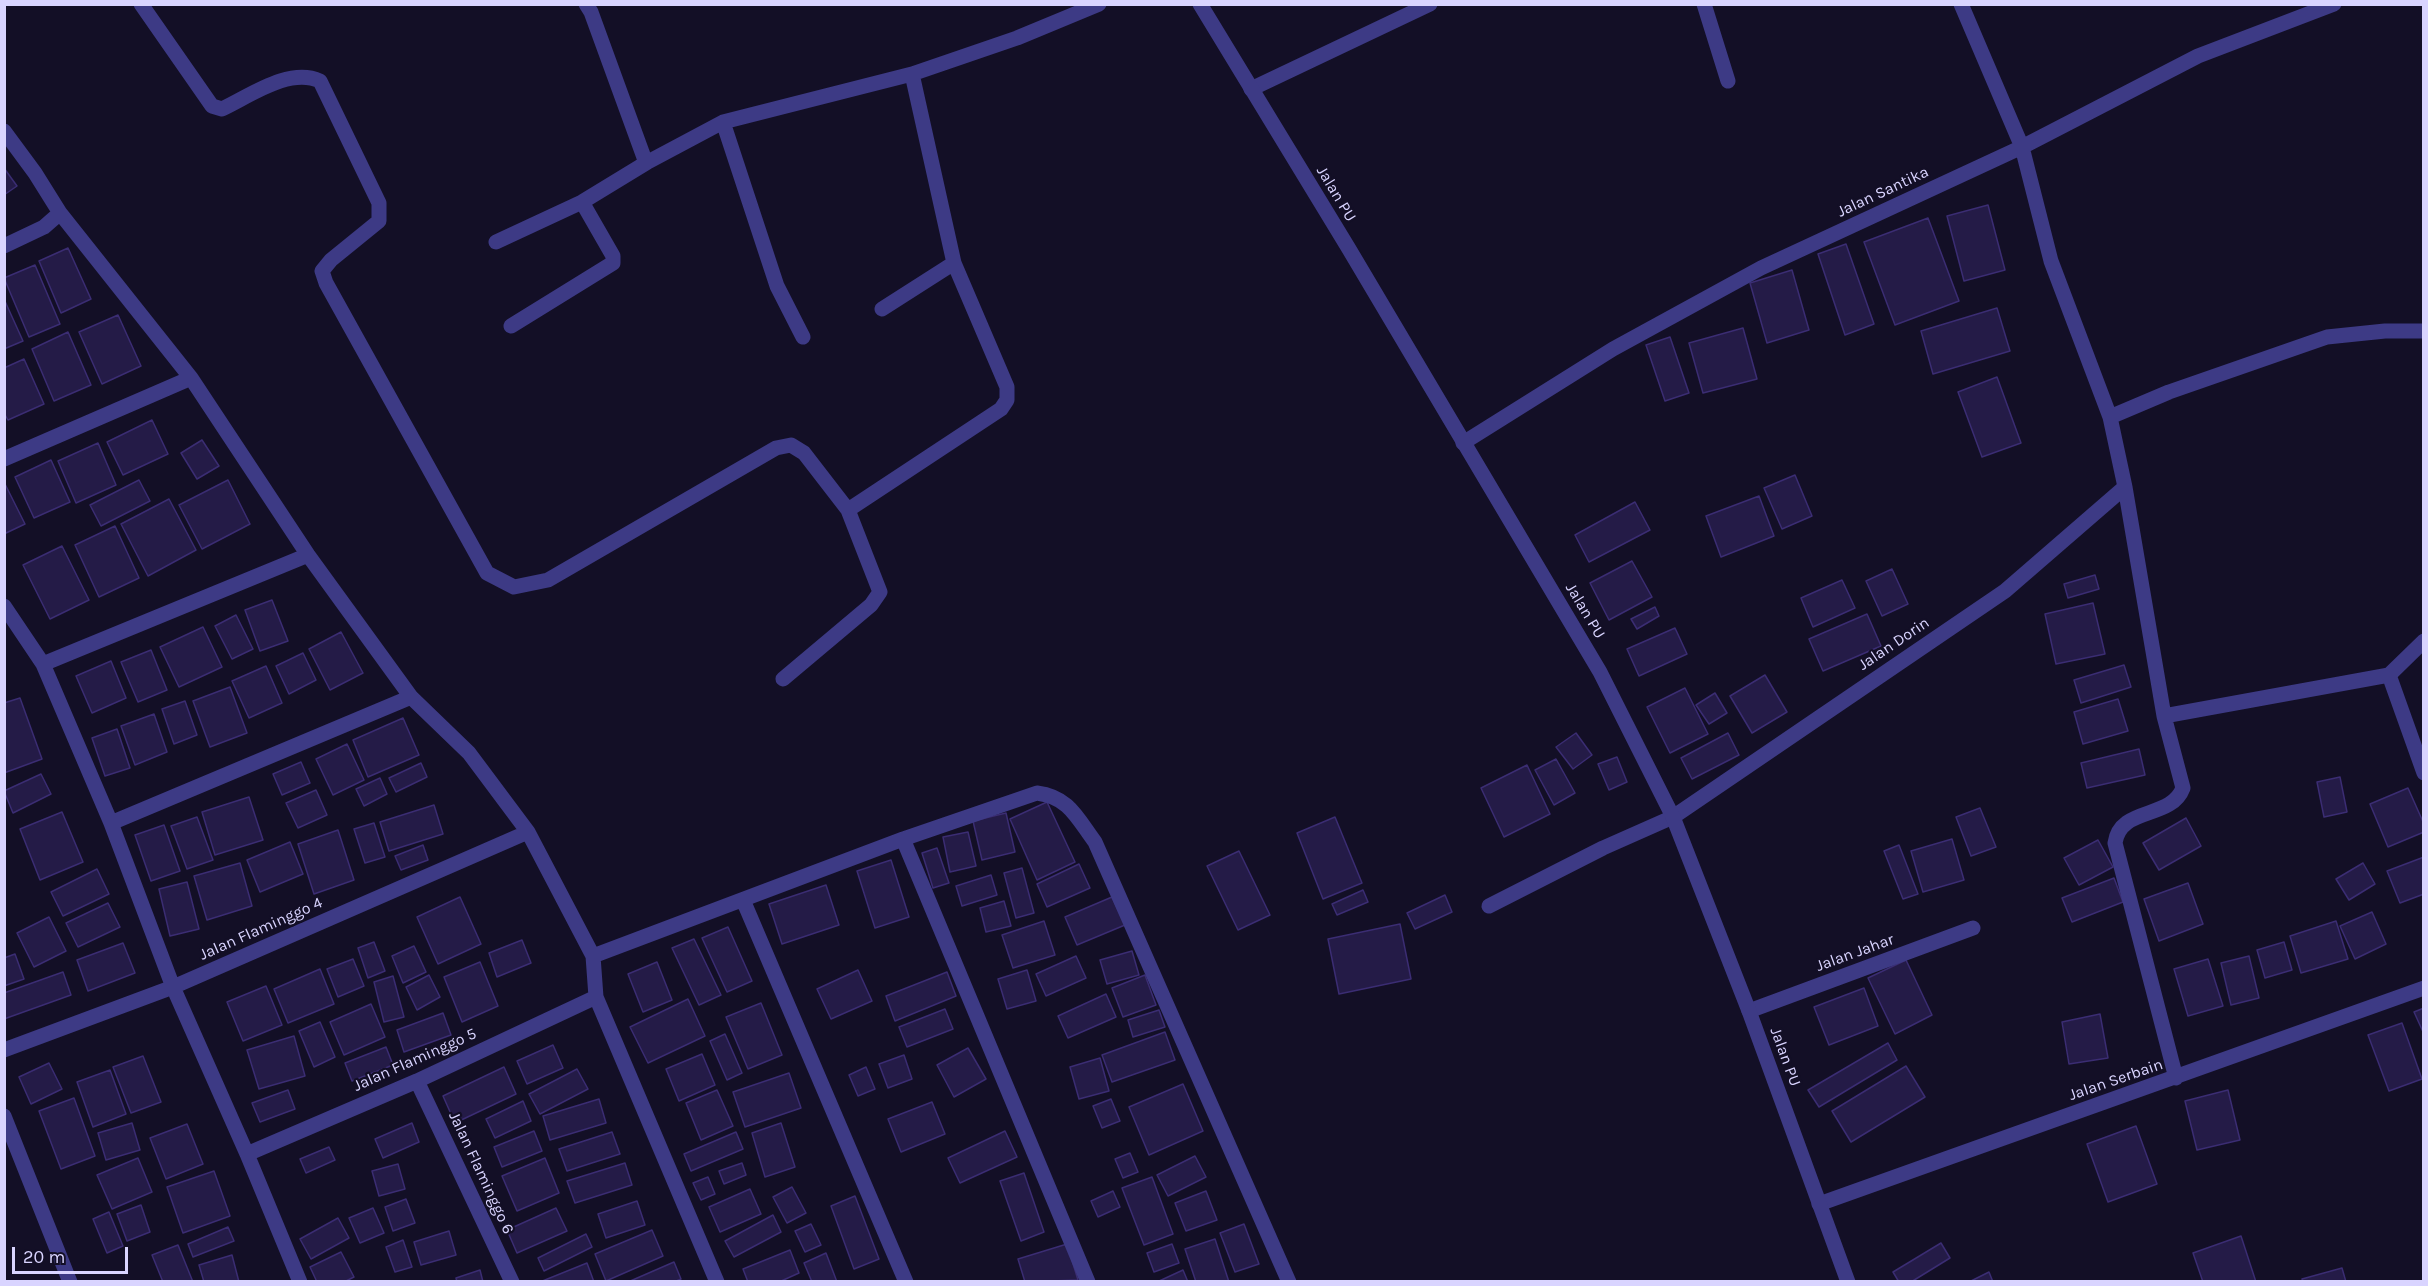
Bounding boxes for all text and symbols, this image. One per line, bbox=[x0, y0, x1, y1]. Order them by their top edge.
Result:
street label: Jalan Santika bbox=[1834, 162, 1932, 222]
street label: Jalan PU bbox=[1312, 163, 1360, 225]
street label: Jalan PU bbox=[1561, 580, 1609, 642]
street label: Jalan Dorin bbox=[1855, 613, 1933, 675]
street label: Jalan Flaminggo 4 bbox=[197, 893, 325, 965]
street label: Jalan Jahar bbox=[1813, 930, 1897, 976]
street label: Jalan Flaminggo 5 bbox=[350, 1024, 480, 1096]
street label: Jalan PU bbox=[1765, 1025, 1805, 1089]
street label: Jalan Serbain bbox=[2066, 1055, 2166, 1105]
street label: Jalan Flaminggo 6 bbox=[444, 1109, 518, 1237]
scale bar bbox=[15, 1235, 130, 1273]
text: 20 m bbox=[23, 1246, 65, 1268]

